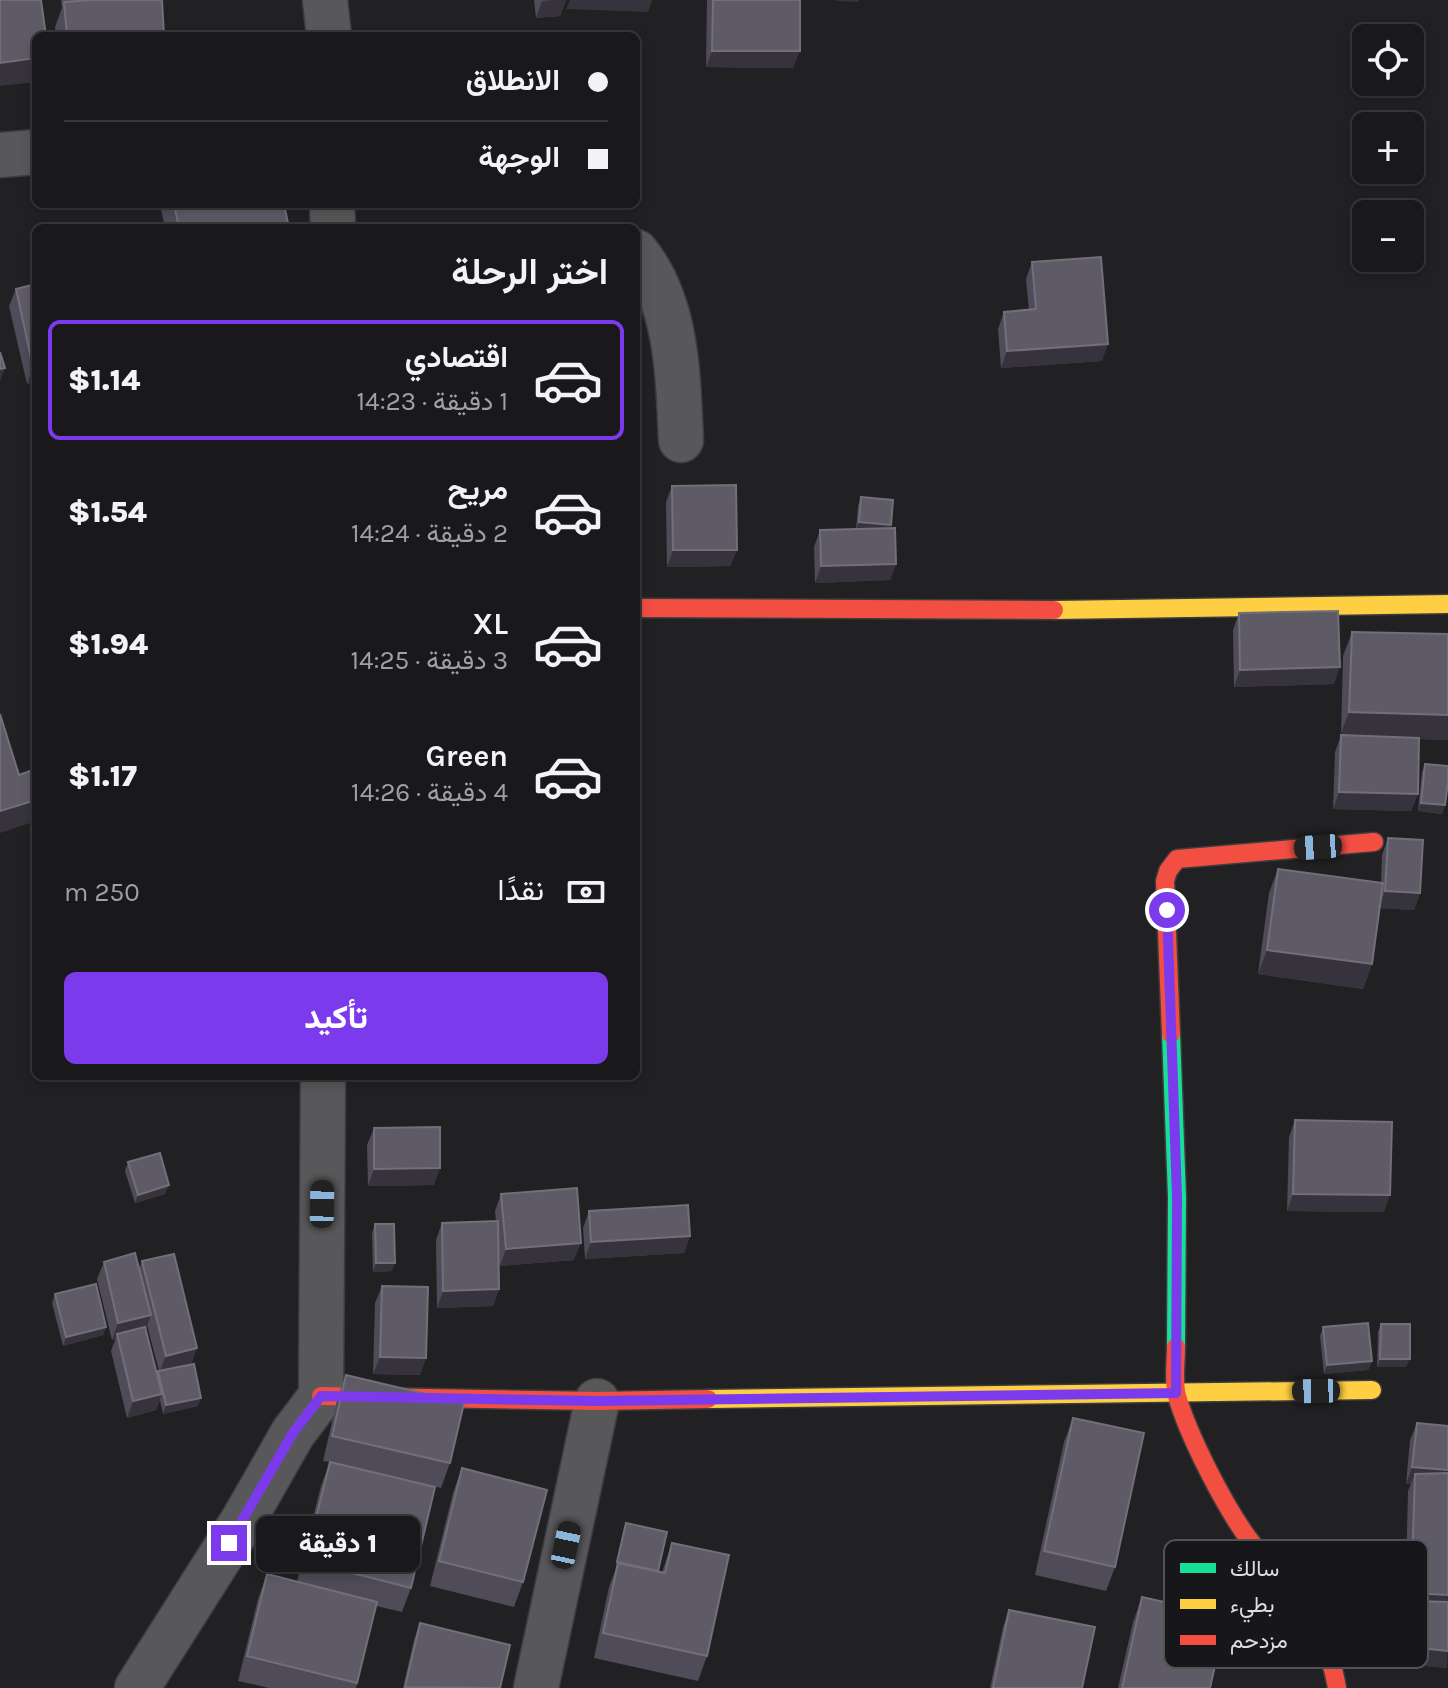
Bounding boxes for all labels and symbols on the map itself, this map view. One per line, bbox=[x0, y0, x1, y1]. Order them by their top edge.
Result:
car bbox=[1293, 833, 1343, 861]
route start bbox=[1149, 892, 1185, 928]
car bbox=[310, 1180, 334, 1228]
car bbox=[1292, 1379, 1340, 1403]
callout: 1 دقيقة bbox=[257, 1515, 421, 1571]
car bbox=[549, 1519, 583, 1571]
route end bbox=[211, 1525, 247, 1561]
legend bbox=[1164, 1540, 1428, 1668]
text: سالك bbox=[1230, 1556, 1279, 1582]
text: بطيء bbox=[1230, 1592, 1275, 1623]
text: مزدحم bbox=[1230, 1628, 1288, 1655]

